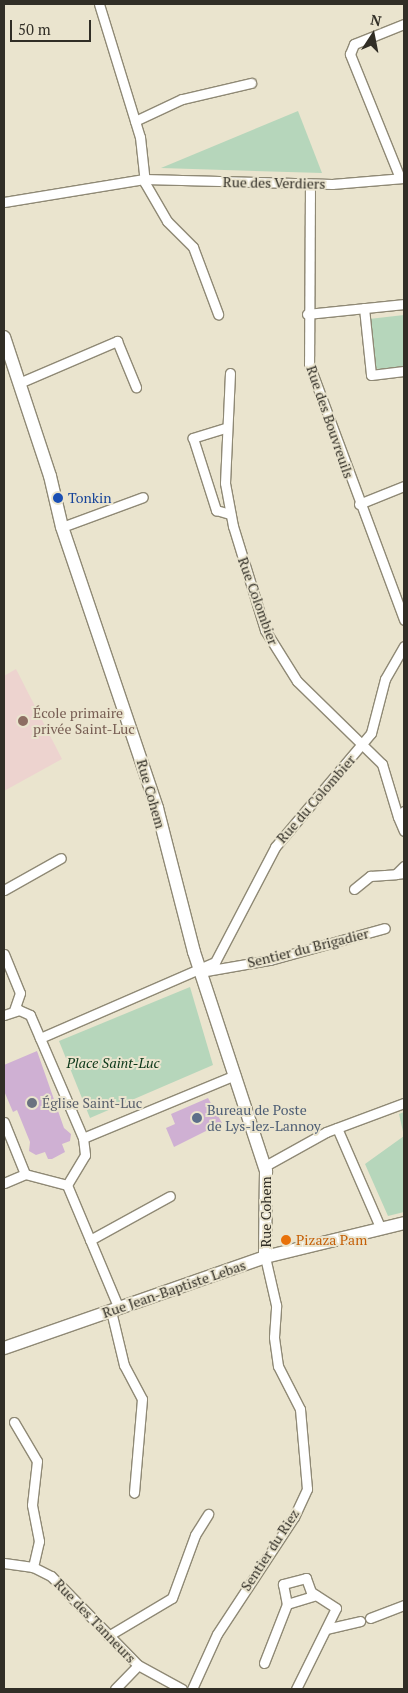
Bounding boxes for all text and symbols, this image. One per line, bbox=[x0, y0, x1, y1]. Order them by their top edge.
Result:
text: N bbox=[369, 9, 383, 30]
scale bar bbox=[12, 10, 94, 42]
north arrow bbox=[348, 10, 398, 60]
text: 50 m bbox=[18, 19, 51, 39]
street label: Rue des Verdiers bbox=[222, 174, 326, 192]
street label: Rue des Bouvreuils bbox=[303, 363, 357, 481]
place label: Tonkin bbox=[68, 490, 112, 506]
marker: Tonkin bbox=[52, 492, 64, 504]
street label: Rue Colombier bbox=[234, 555, 282, 647]
place label: École primaire privée Saint-Luc bbox=[33, 705, 135, 738]
marker: École primaire privée Saint-Luc bbox=[17, 715, 29, 727]
street label: Rue du Colombier bbox=[273, 751, 359, 847]
street label: Rue Cohem bbox=[133, 757, 169, 831]
street label: Sentier du Brigadier bbox=[246, 925, 370, 971]
park label: Place Saint-Luc bbox=[66, 1055, 160, 1071]
place label: Église Saint-Luc bbox=[42, 1095, 142, 1111]
marker: Église Saint-Luc bbox=[26, 1097, 38, 1109]
place label: Bureau de Poste de Lys-lez-Lannoy bbox=[207, 1102, 321, 1134]
marker: Bureau de Poste de Lys-lez-Lannoy bbox=[191, 1112, 203, 1124]
street label: Rue Cohem bbox=[258, 1176, 274, 1248]
place label: Pizaza Pam bbox=[296, 1232, 367, 1248]
marker: Pizaza Pam bbox=[280, 1234, 292, 1246]
street label: Rue Jean-Baptiste Lebas bbox=[100, 1257, 248, 1321]
street label: Sentier du Riez bbox=[237, 1506, 303, 1594]
street label: Rue des Tanneurs bbox=[51, 1576, 139, 1666]

